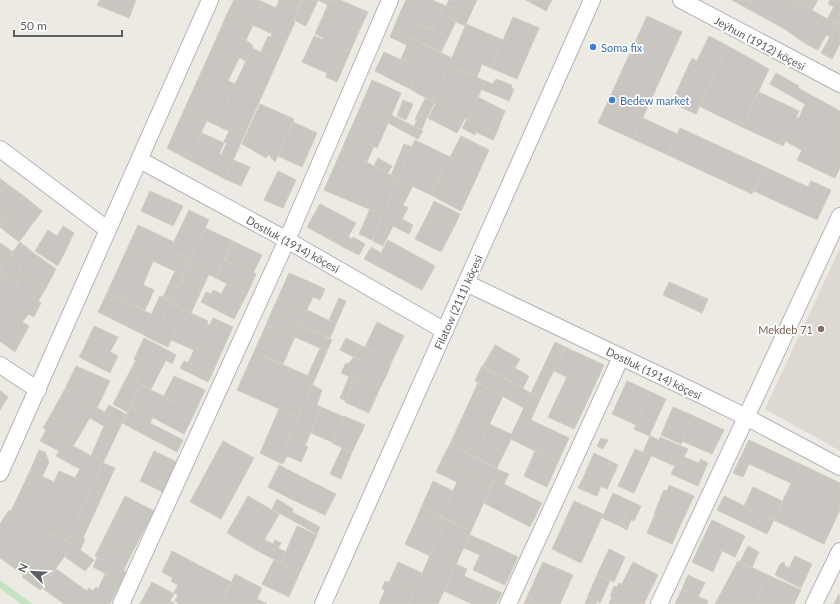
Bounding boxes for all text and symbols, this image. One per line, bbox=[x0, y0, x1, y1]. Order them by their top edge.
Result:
scale bar bbox=[14, 12, 122, 38]
street label: Jeýhun (1912) köçesi bbox=[712, 14, 808, 73]
text: 50 m bbox=[20, 18, 47, 33]
place label: Soma fix bbox=[601, 41, 643, 54]
marker: Soma fix bbox=[588, 42, 598, 52]
place label: Bedew market bbox=[620, 94, 690, 107]
marker: Bedew market bbox=[607, 95, 617, 105]
street label: Dostluk (1914) köçesi bbox=[244, 213, 342, 275]
street label: Filatow (2111) köçesi bbox=[431, 252, 485, 351]
place label: Mekdeb 71 bbox=[758, 323, 813, 336]
marker: Mekdeb 71 bbox=[816, 324, 826, 334]
street label: Dostluk (1914) köçesi bbox=[604, 344, 704, 402]
north arrow bbox=[12, 552, 52, 592]
text: N bbox=[15, 561, 30, 574]

